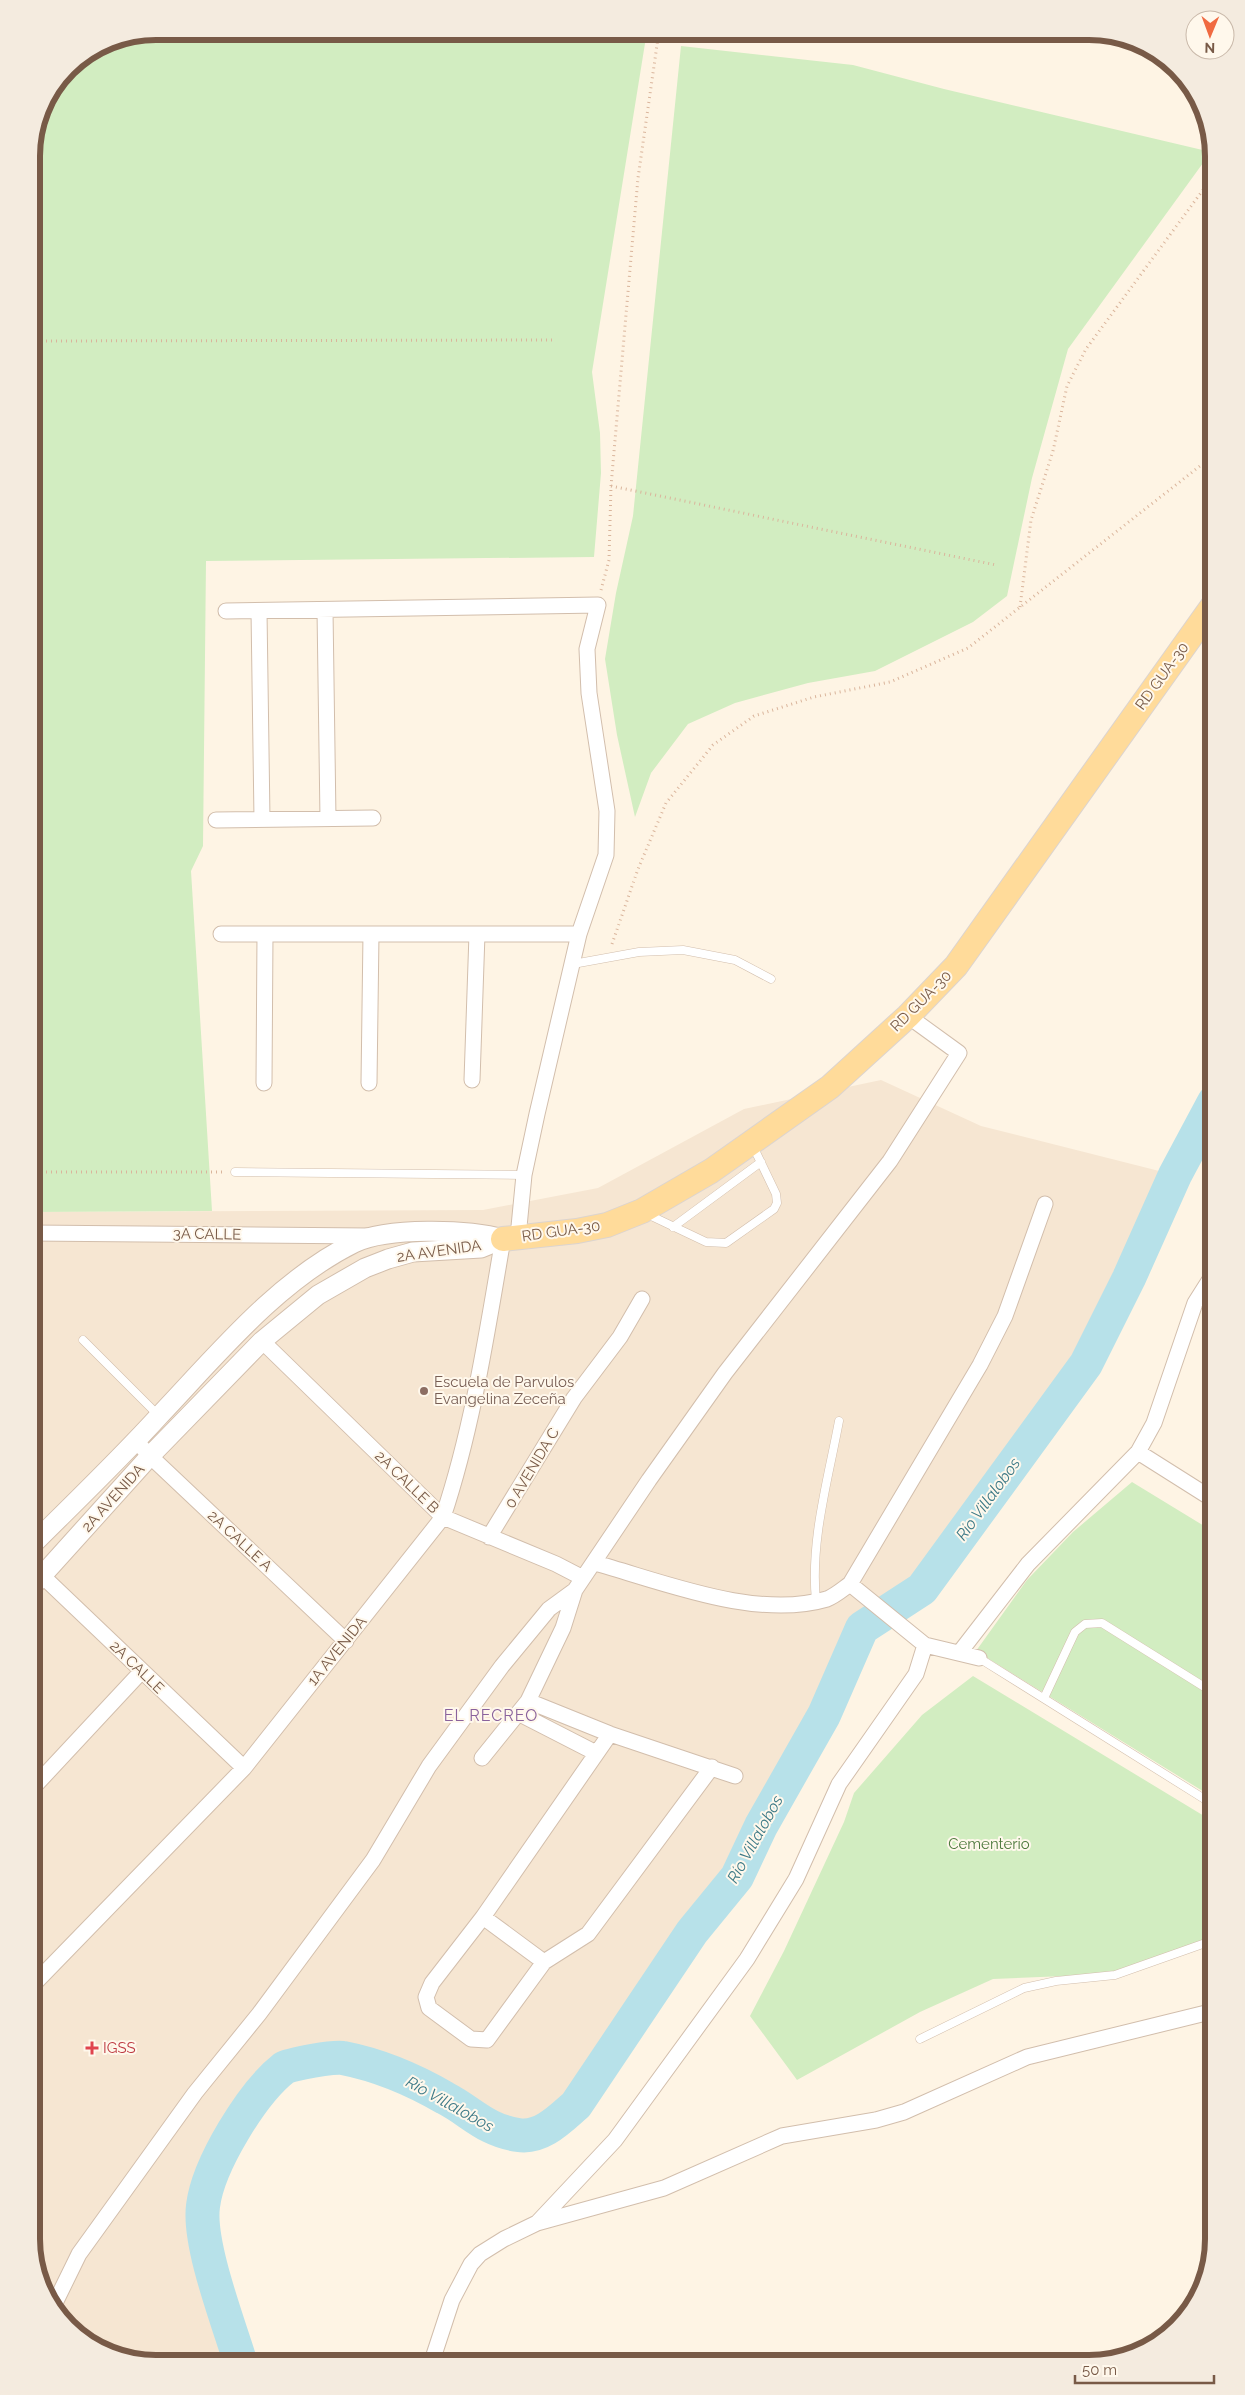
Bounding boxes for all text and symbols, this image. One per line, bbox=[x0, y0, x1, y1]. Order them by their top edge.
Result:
north arrow bbox=[1185, 10, 1235, 60]
text: N bbox=[1204, 40, 1215, 56]
street label: RD GUA-30 bbox=[1131, 639, 1193, 713]
street label: RD GUA-30 bbox=[887, 967, 955, 1035]
street label: RD GUA-30 bbox=[521, 1217, 601, 1245]
street label: 3A CALLE bbox=[173, 1224, 241, 1244]
street label: 2A AVENIDA bbox=[396, 1236, 482, 1266]
place label: Escuela de Parvulos Evangelina Zeceña bbox=[434, 1373, 574, 1408]
marker: Escuela de Parvulos Evangelina Zeceña bbox=[418, 1385, 430, 1397]
street label: 0 AVENIDA C bbox=[501, 1425, 563, 1511]
street label: 2A CALLE B bbox=[371, 1447, 443, 1517]
water label: Río Villalobos bbox=[952, 1454, 1025, 1544]
street label: 2A AVENIDA bbox=[78, 1460, 148, 1536]
street label: 2A CALLE A bbox=[204, 1507, 276, 1575]
street label: 1A AVENIDA bbox=[304, 1613, 370, 1689]
street label: 2A CALLE bbox=[106, 1637, 168, 1697]
district label: EL RECREO bbox=[444, 1706, 538, 1725]
water label: Río Villalobos bbox=[723, 1791, 787, 1886]
park label: Cementerio bbox=[948, 1835, 1030, 1853]
place label: IGSS bbox=[103, 2039, 136, 2057]
marker: IGSS bbox=[85, 2041, 99, 2055]
water label: Río Villalobos bbox=[403, 2072, 498, 2136]
scale bar bbox=[1075, 2352, 1214, 2384]
text: 50 m bbox=[1082, 2361, 1117, 2379]

